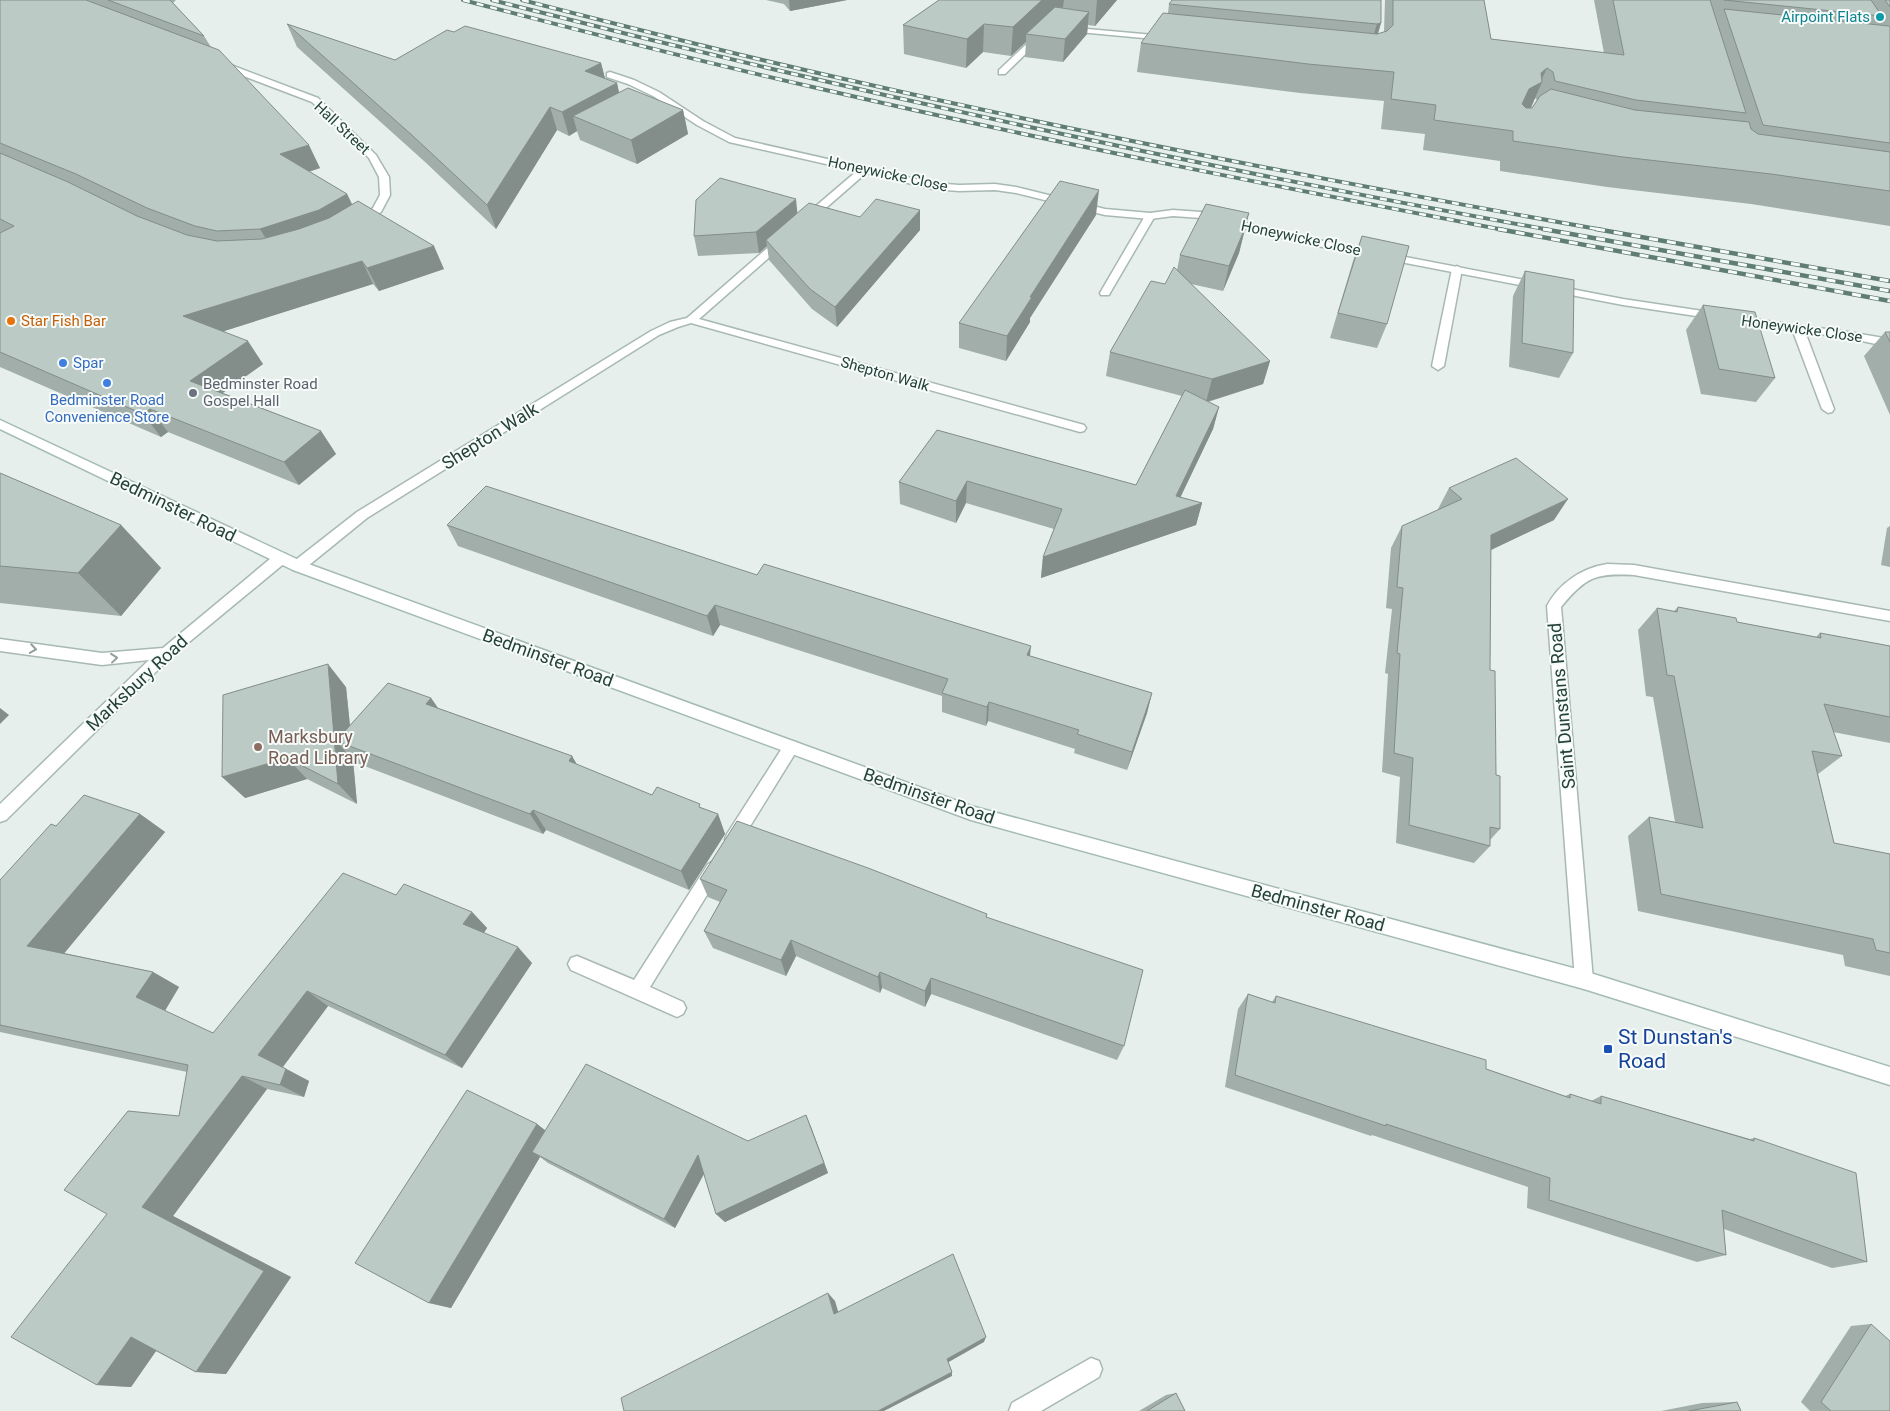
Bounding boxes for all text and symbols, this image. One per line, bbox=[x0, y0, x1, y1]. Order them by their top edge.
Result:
place label: Airpoint Flats bbox=[1781, 8, 1870, 26]
marker: Airpoint Flats bbox=[1874, 11, 1886, 23]
street label: Hall Street bbox=[310, 98, 374, 158]
street label: Honeywicke Close bbox=[826, 153, 950, 196]
street label: Honeywicke Close bbox=[1239, 217, 1363, 260]
place label: Star Fish Bar bbox=[21, 312, 106, 330]
street label: Honeywicke Close bbox=[1740, 312, 1864, 346]
marker: Star Fish Bar bbox=[5, 315, 17, 327]
street label: Shepton Walk bbox=[839, 353, 932, 395]
place label: Spar bbox=[73, 354, 104, 372]
marker: Spar bbox=[57, 357, 69, 369]
place label: Bedminster Road Gospel Hall bbox=[203, 375, 318, 410]
marker: Bedminster Road Convenience Store bbox=[101, 377, 113, 389]
marker: Bedminster Road Gospel Hall bbox=[187, 387, 199, 399]
place label: Bedminster Road Convenience Store bbox=[45, 391, 169, 426]
street label: Shepton Walk bbox=[438, 397, 543, 474]
street label: Bedminster Road bbox=[107, 467, 240, 546]
street label: Saint Dunstans Road bbox=[1544, 622, 1579, 790]
street label: Bedminster Road bbox=[480, 624, 616, 691]
street label: Marksbury Road bbox=[82, 630, 192, 735]
one-way arrow bbox=[29, 644, 37, 654]
one-way arrow bbox=[111, 653, 119, 664]
place label: Marksbury Road Library bbox=[268, 726, 369, 768]
marker: Marksbury Road Library bbox=[252, 741, 264, 753]
street label: Bedminster Road bbox=[861, 763, 998, 828]
street label: Bedminster Road bbox=[1249, 880, 1387, 935]
place label: St Dunstan's Road bbox=[1618, 1025, 1733, 1073]
marker: St Dunstan's Road bbox=[1602, 1043, 1614, 1055]

